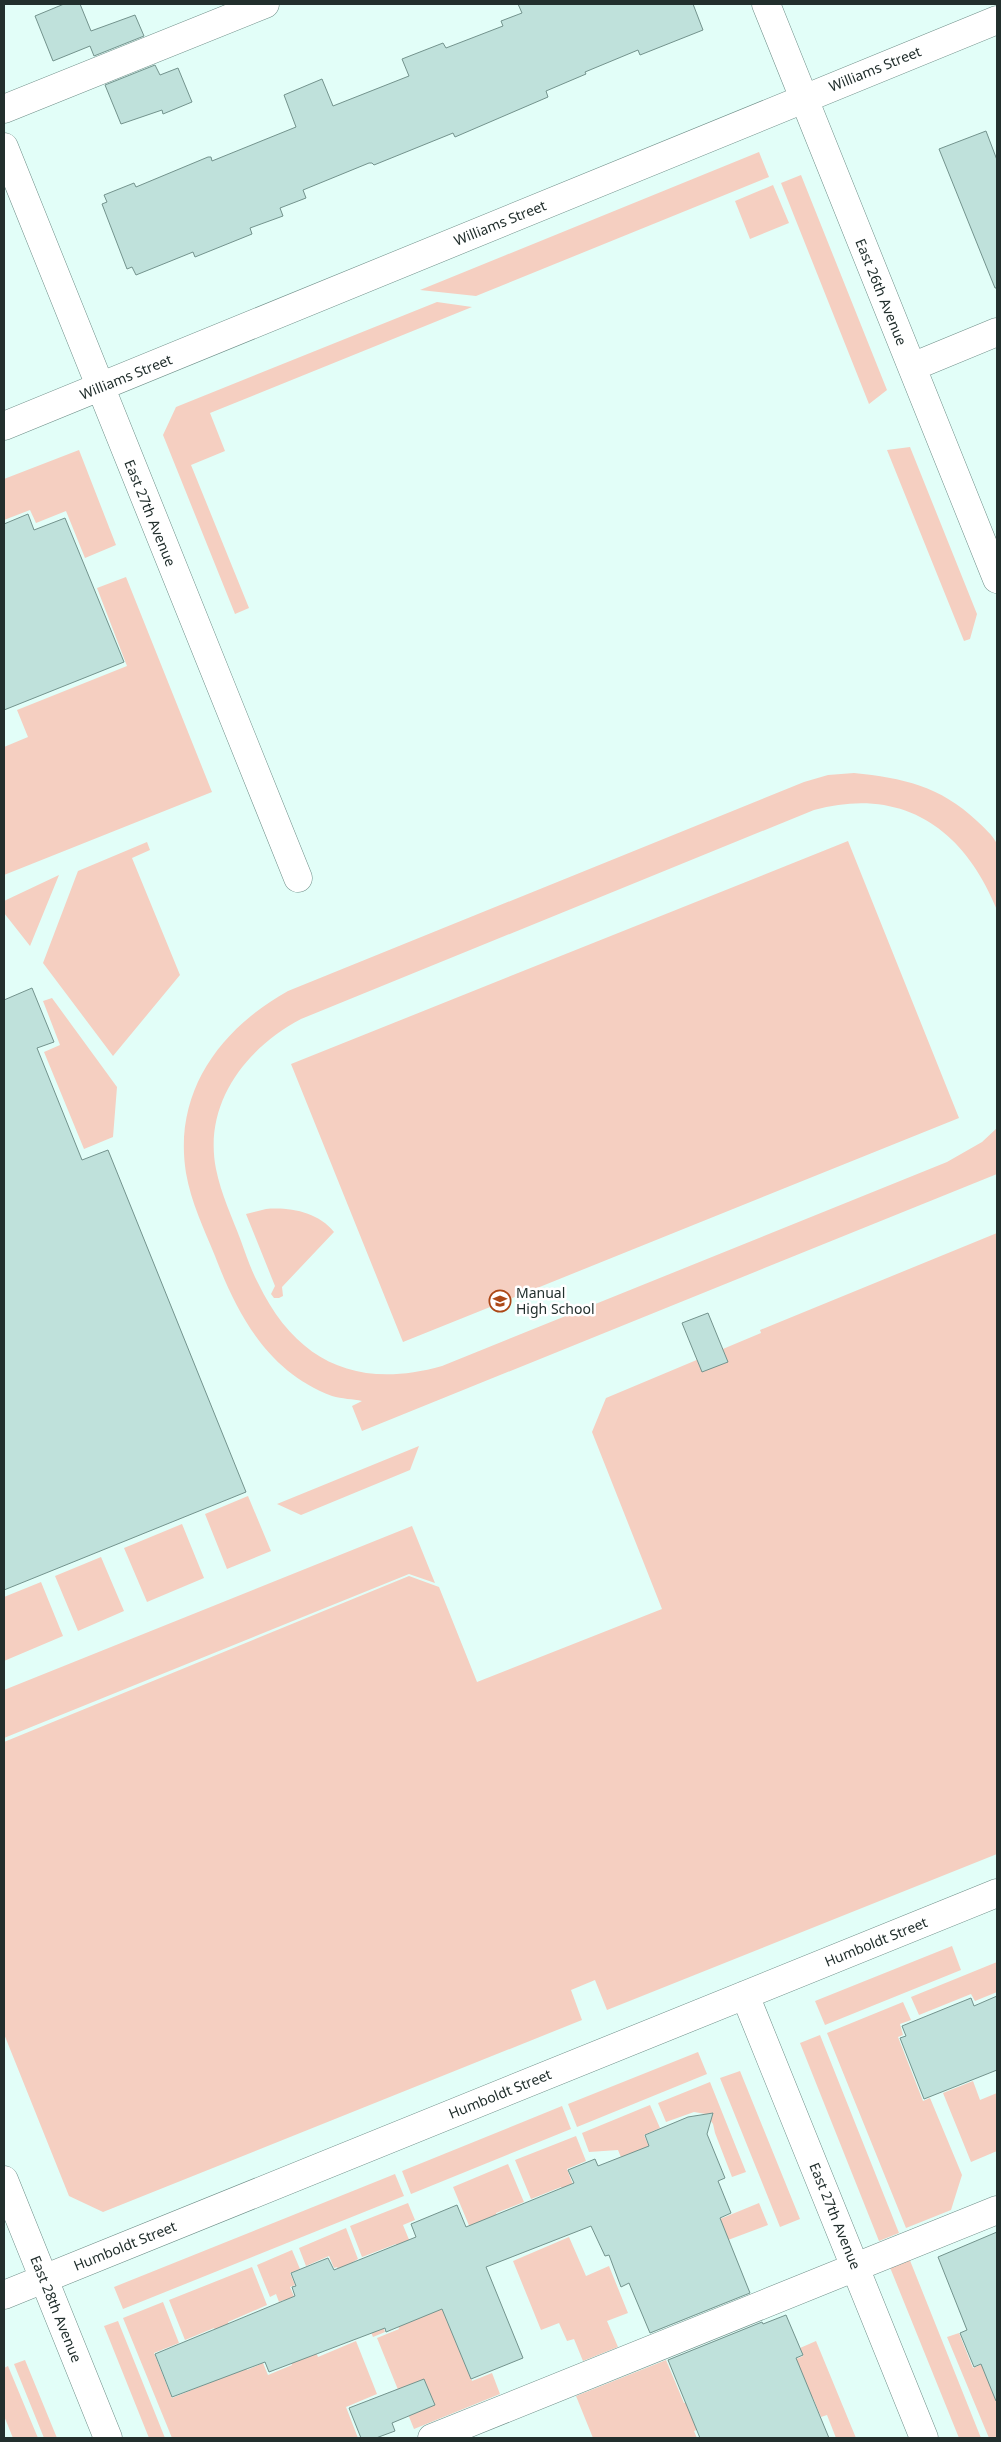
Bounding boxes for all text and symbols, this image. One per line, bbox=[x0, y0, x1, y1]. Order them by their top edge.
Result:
street label: Williams Street bbox=[826, 41, 924, 96]
street label: Williams Street bbox=[451, 195, 549, 250]
street label: East 26th Avenue bbox=[851, 236, 912, 348]
street label: Williams Street bbox=[77, 349, 175, 404]
street label: East 27th Avenue bbox=[120, 457, 181, 569]
place label: Manual High School bbox=[516, 1283, 595, 1318]
school or university icon: Manual High School bbox=[488, 1289, 512, 1313]
street label: Humboldt Street bbox=[822, 1912, 930, 1971]
street label: Humboldt Street bbox=[446, 2064, 554, 2123]
street label: East 27th Avenue bbox=[805, 2160, 866, 2272]
street label: Humboldt Street bbox=[71, 2216, 179, 2275]
street label: East 28th Avenue bbox=[26, 2253, 87, 2365]

